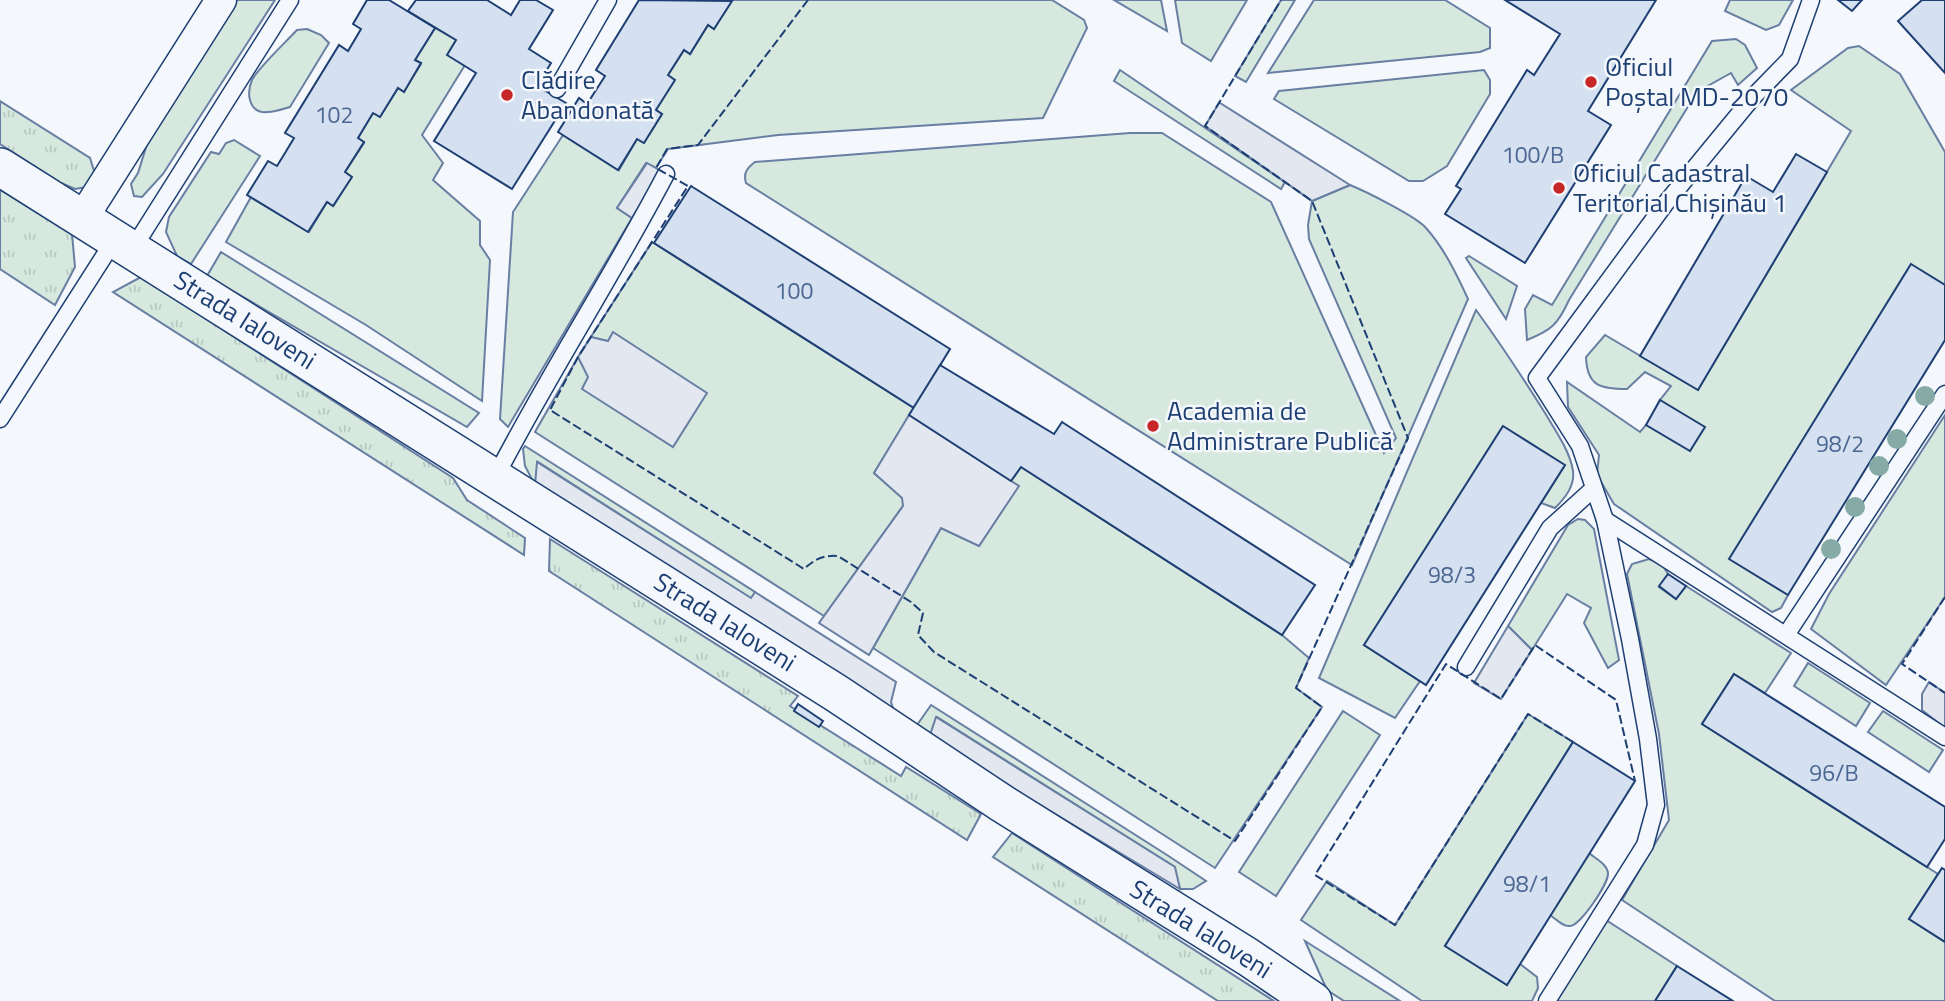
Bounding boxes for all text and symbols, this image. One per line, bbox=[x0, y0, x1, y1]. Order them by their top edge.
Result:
place label: Oficiul Poștal MD-2070 bbox=[1605, 47, 1788, 116]
place label: Clădire Abandonată bbox=[521, 60, 654, 129]
marker: Oficiul Poștal MD-2070 bbox=[1583, 74, 1599, 90]
marker: Clădire Abandonată bbox=[499, 87, 515, 103]
house number: 102 bbox=[315, 97, 353, 132]
house number: 100/B bbox=[1502, 137, 1564, 172]
place label: Oficiul Cadastral Teritorial Chișinău 1 bbox=[1573, 153, 1787, 222]
marker: Oficiul Cadastral Teritorial Chișinău 1 bbox=[1551, 180, 1567, 196]
street label: Strada Ialoveni bbox=[166, 260, 324, 379]
house number: 100 bbox=[775, 273, 813, 308]
place label: Academia de Administrare Publică bbox=[1167, 391, 1393, 460]
marker: Academia de Administrare Publică bbox=[1145, 418, 1161, 434]
house number: 98/2 bbox=[1816, 426, 1864, 461]
house number: 98/3 bbox=[1428, 557, 1476, 592]
street label: Strada Ialoveni bbox=[646, 562, 804, 681]
house number: 96/B bbox=[1809, 755, 1859, 790]
house number: 98/1 bbox=[1503, 866, 1551, 901]
street label: Strada Ialoveni bbox=[1122, 869, 1280, 988]

